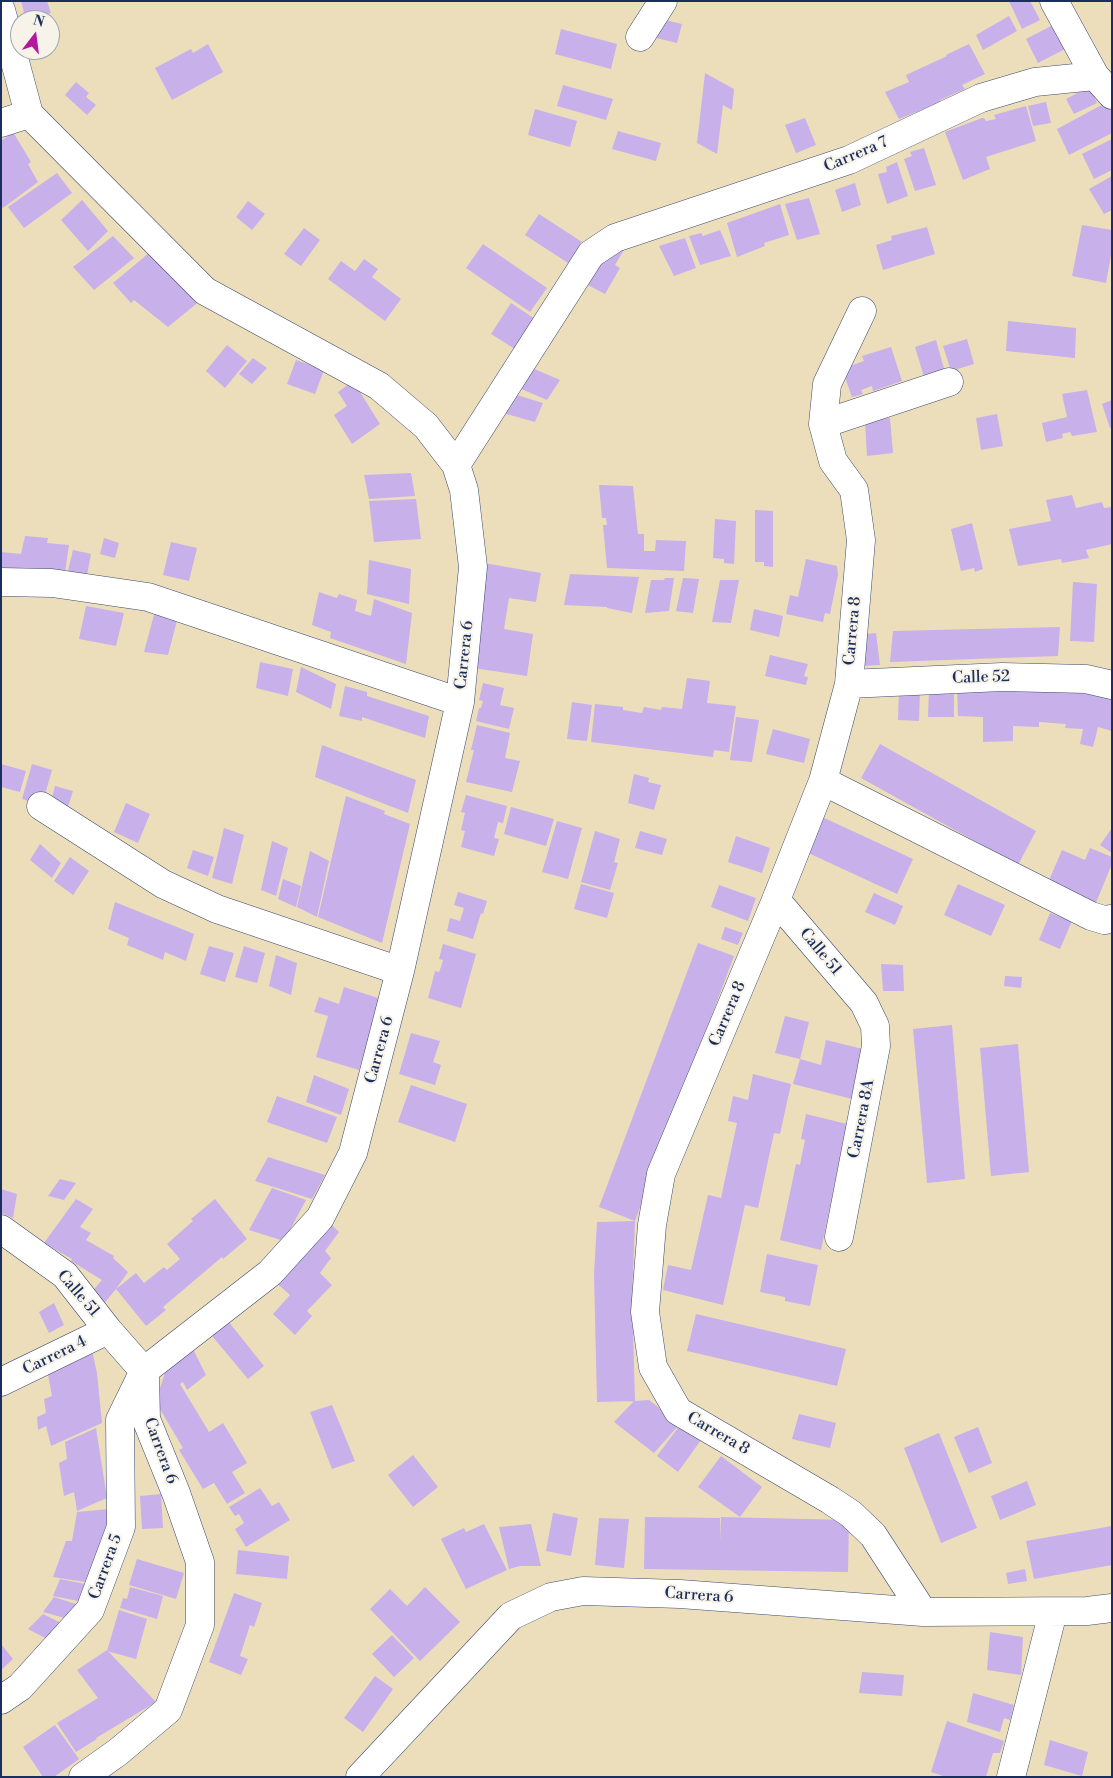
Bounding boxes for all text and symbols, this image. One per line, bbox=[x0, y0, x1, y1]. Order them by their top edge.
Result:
north arrow bbox=[10, 10, 60, 60]
text: N bbox=[31, 11, 46, 32]
street label: Carrera 7 bbox=[821, 133, 891, 177]
street label: Carrera 8 bbox=[840, 596, 866, 666]
street label: Carrera 6 bbox=[452, 620, 478, 690]
street label: Calle 52 bbox=[952, 667, 1010, 689]
street label: Calle 51 bbox=[795, 925, 845, 979]
street label: Carrera 8 bbox=[706, 978, 750, 1050]
street label: Carrera 6 bbox=[362, 1014, 398, 1086]
street label: Carrera 8A bbox=[845, 1078, 879, 1160]
street label: Calle 51 bbox=[53, 1267, 103, 1321]
street label: Carrera 4 bbox=[20, 1332, 90, 1380]
street label: Carrera 8 bbox=[683, 1408, 753, 1460]
street label: Carrera 6 bbox=[139, 1415, 181, 1487]
street label: Carrera 5 bbox=[85, 1532, 127, 1602]
street label: Carrera 6 bbox=[664, 1584, 734, 1608]

